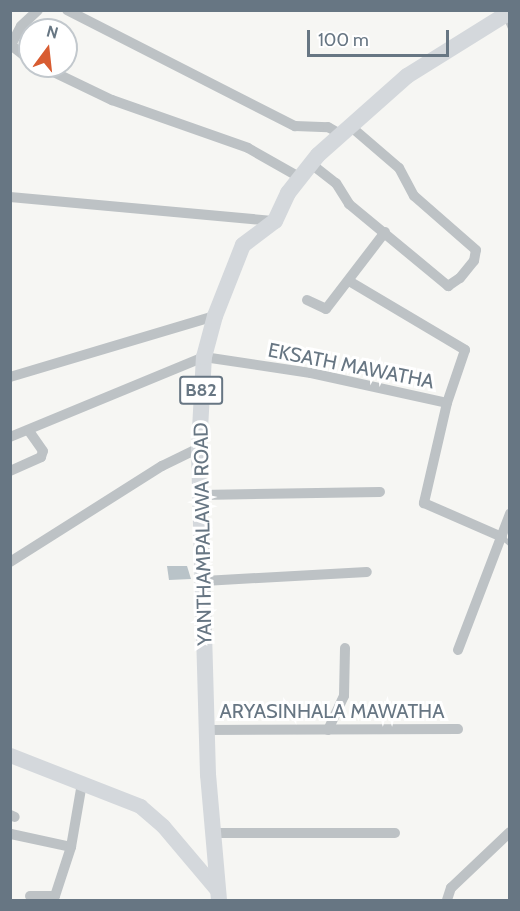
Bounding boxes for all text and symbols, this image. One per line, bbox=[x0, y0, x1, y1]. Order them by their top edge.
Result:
north arrow bbox=[18, 18, 78, 78]
scale bar bbox=[310, 18, 452, 56]
text: N bbox=[44, 21, 60, 43]
text: 100 m bbox=[318, 29, 369, 51]
street label: EKSATH MAWATHA bbox=[266, 338, 436, 394]
road number: B82 bbox=[178, 375, 224, 405]
street label: YANTHAMPALAWA ROAD bbox=[189, 422, 217, 646]
street label: ARYASINHALA MAWATHA bbox=[219, 699, 445, 723]

